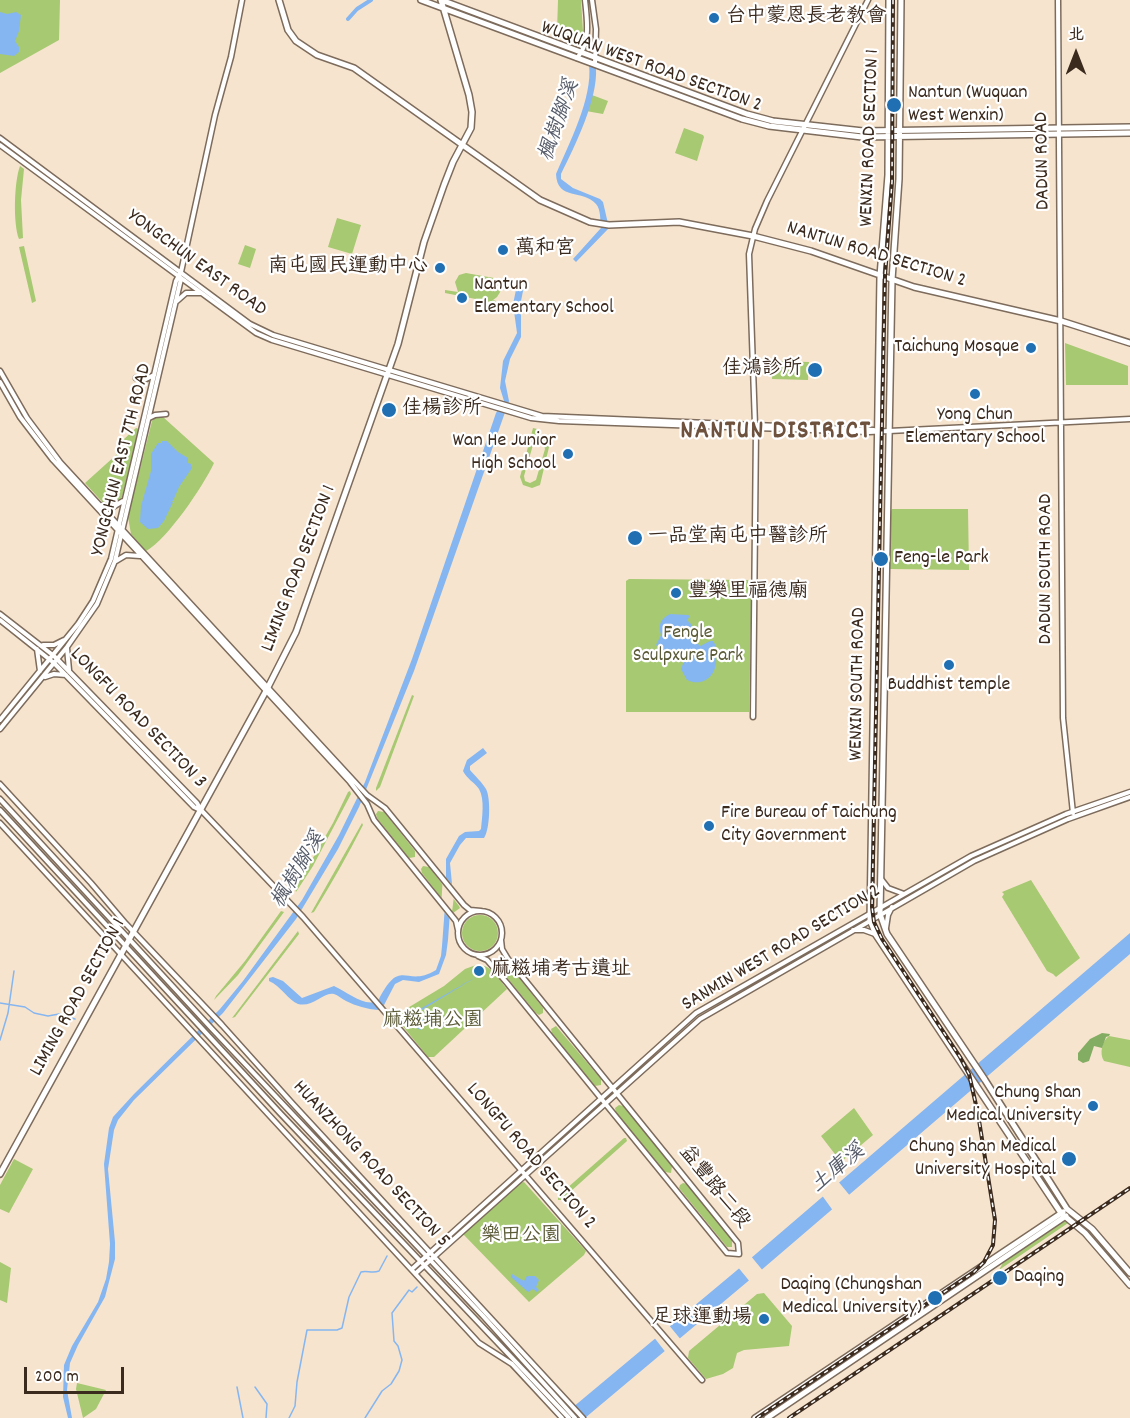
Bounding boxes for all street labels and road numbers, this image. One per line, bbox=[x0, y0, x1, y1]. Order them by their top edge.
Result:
street label: WUQUAN WEST ROAD SECTION 2 bbox=[537, 17, 765, 119]
street label: WENXIN ROAD SECTION 1 bbox=[856, 49, 886, 227]
street label: DADUN ROAD bbox=[1031, 112, 1057, 210]
street label: YONGCHUN EAST ROAD bbox=[121, 205, 271, 323]
street label: NANTUN ROAD SECTION 2 bbox=[783, 217, 969, 295]
street label: YONGCHUN EAST 7TH ROAD bbox=[87, 361, 159, 559]
street label: LIMING ROAD SECTION 1 bbox=[257, 482, 343, 656]
street label: DADUN SOUTH ROAD bbox=[1035, 494, 1059, 644]
street label: WENXIN SOUTH ROAD bbox=[846, 607, 872, 761]
street label: LONGFU ROAD SECTION 3 bbox=[64, 644, 210, 794]
street label: SANMIN WEST ROAD SECTION 2 bbox=[678, 880, 886, 1018]
street label: LIMING ROAD SECTION 1 bbox=[26, 915, 132, 1081]
street label: HUANZHONG ROAD SECTION 5 bbox=[286, 1076, 454, 1254]
street label: LONGFU ROAD SECTION 2 bbox=[460, 1079, 600, 1235]
street label: 益豐路二段 bbox=[672, 1142, 754, 1234]

